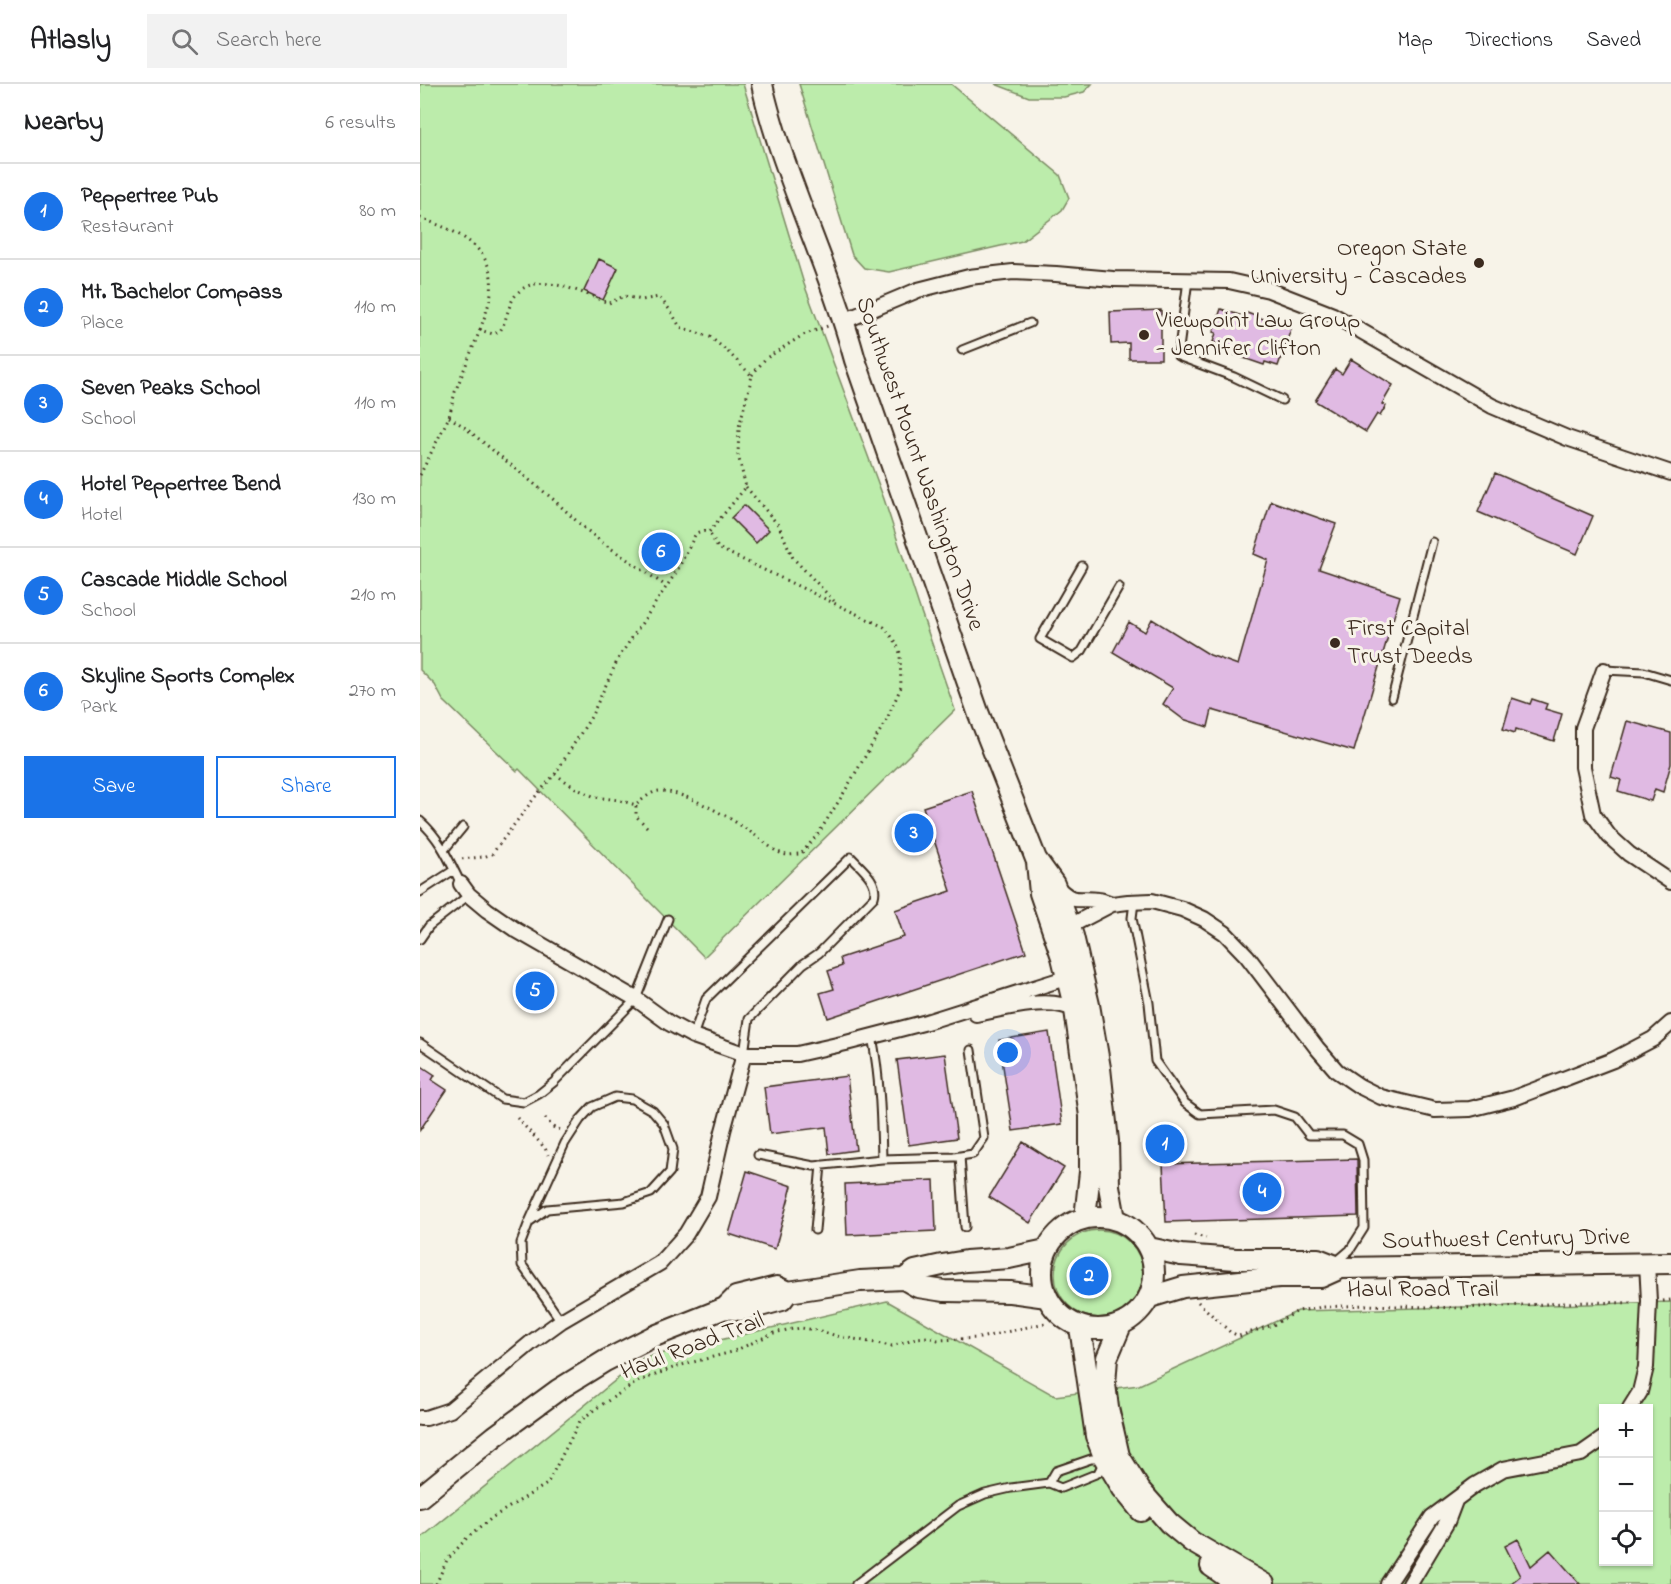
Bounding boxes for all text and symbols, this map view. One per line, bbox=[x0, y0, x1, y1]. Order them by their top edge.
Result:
search box bbox=[147, 14, 567, 68]
text: Atlasly bbox=[30, 21, 111, 62]
icon: search bbox=[168, 25, 201, 58]
text: Search here bbox=[216, 25, 321, 57]
text: Map bbox=[1397, 26, 1433, 56]
text: Directions bbox=[1466, 26, 1553, 56]
text: Saved bbox=[1586, 26, 1641, 56]
text: Nearby bbox=[24, 104, 103, 142]
text: 6 results bbox=[325, 109, 396, 138]
text: Peppertree Pub bbox=[81, 181, 218, 213]
text: 1 bbox=[40, 197, 47, 226]
text: 80 m bbox=[359, 197, 396, 226]
text: Restaurant bbox=[81, 213, 174, 242]
place label: Oregon State University - Cascades bbox=[1250, 232, 1467, 296]
marker: Oregon State University - Cascades bbox=[1472, 256, 1486, 270]
text: Mt. Bachelor Compass bbox=[81, 277, 283, 309]
street label: Southwest Mount Washington Drive bbox=[845, 292, 993, 636]
text: 2 bbox=[39, 293, 48, 322]
text: 110 m bbox=[354, 293, 396, 322]
place label: Viewpoint Law Group - Jennifer Clifton bbox=[1155, 304, 1360, 367]
text: Place bbox=[81, 309, 123, 338]
marker: Viewpoint Law Group - Jennifer Clifton bbox=[1137, 328, 1151, 342]
text: Seven Peaks School bbox=[81, 373, 260, 405]
text: 3 bbox=[39, 389, 48, 418]
text: 110 m bbox=[354, 389, 396, 418]
text: School bbox=[81, 405, 136, 434]
text: Hotel Peppertree Bend bbox=[81, 469, 281, 501]
text: 4 bbox=[39, 485, 48, 514]
text: 130 m bbox=[352, 485, 396, 514]
text: Hotel bbox=[81, 501, 122, 530]
pin: 6 bbox=[642, 530, 680, 574]
text: Cascade Middle School bbox=[81, 565, 287, 597]
text: 5 bbox=[38, 581, 49, 610]
text: 210 m bbox=[351, 581, 396, 610]
text: School bbox=[81, 597, 136, 626]
place label: First Capital Trust Deeds bbox=[1346, 612, 1473, 675]
marker: First Capital Trust Deeds bbox=[1328, 636, 1342, 650]
text: Skyline Sports Complex bbox=[81, 661, 295, 693]
text: 6 bbox=[39, 677, 48, 706]
text: 270 m bbox=[349, 677, 396, 706]
text: Park bbox=[81, 693, 117, 722]
button: Save bbox=[24, 756, 204, 818]
button: Share bbox=[216, 756, 396, 818]
pin: 3 bbox=[894, 810, 934, 855]
pin: 5 bbox=[516, 968, 554, 1014]
your location bbox=[993, 1038, 1022, 1067]
pin: 1 bbox=[1146, 1122, 1184, 1166]
pin: 4 bbox=[1242, 1170, 1282, 1214]
street label: Southwest Century Drive bbox=[1382, 1220, 1631, 1261]
pin: 2 bbox=[1070, 1254, 1108, 1298]
street label: Haul Road Trail bbox=[1347, 1273, 1499, 1308]
street label: Haul Road Trail bbox=[616, 1304, 770, 1390]
map controls bbox=[1599, 1404, 1653, 1566]
button: + bbox=[1599, 1404, 1653, 1458]
button: − bbox=[1599, 1458, 1653, 1512]
button: locate bbox=[1599, 1512, 1653, 1566]

